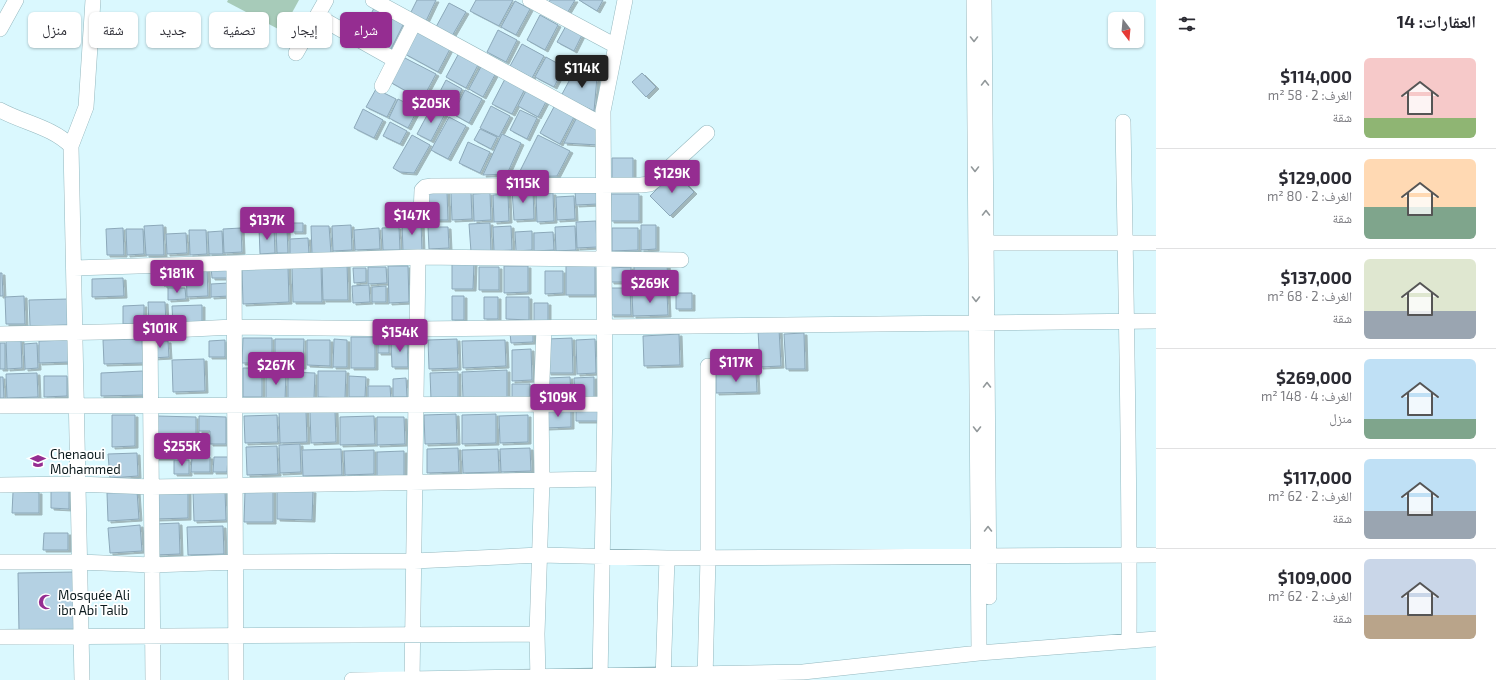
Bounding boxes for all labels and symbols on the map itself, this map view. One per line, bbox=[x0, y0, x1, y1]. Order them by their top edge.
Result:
north arrow bbox=[1108, 12, 1144, 48]
one-way arrow bbox=[970, 36, 978, 42]
pin: $114K bbox=[554, 55, 610, 89]
one-way arrow bbox=[981, 80, 989, 86]
pin: $205K bbox=[403, 90, 459, 124]
pin: $129K bbox=[644, 160, 700, 194]
one-way arrow bbox=[971, 166, 979, 172]
pin: $115K bbox=[495, 170, 551, 204]
pin: $147K bbox=[384, 202, 440, 236]
pin: $137K bbox=[239, 207, 295, 241]
one-way arrow bbox=[982, 210, 990, 216]
pin: $181K bbox=[149, 260, 205, 294]
pin: $269K bbox=[622, 270, 678, 304]
one-way arrow bbox=[972, 296, 980, 302]
pin: $101K bbox=[132, 315, 188, 349]
pin: $154K bbox=[372, 319, 428, 353]
pin: $117K bbox=[708, 349, 764, 383]
pin: $267K bbox=[248, 352, 304, 386]
one-way arrow bbox=[983, 382, 991, 388]
pin: $109K bbox=[530, 384, 586, 418]
one-way arrow bbox=[973, 426, 981, 432]
pin: $255K bbox=[154, 433, 210, 467]
place label: Chenaoui Mohammed bbox=[50, 446, 121, 477]
school or university icon: Chenaoui Mohammed bbox=[29, 452, 47, 470]
one-way arrow bbox=[984, 526, 992, 532]
place label: Mosquée Ali ibn Abi Talib bbox=[58, 587, 130, 618]
mosque icon: Mosquée Ali ibn Abi Talib bbox=[37, 593, 55, 611]

